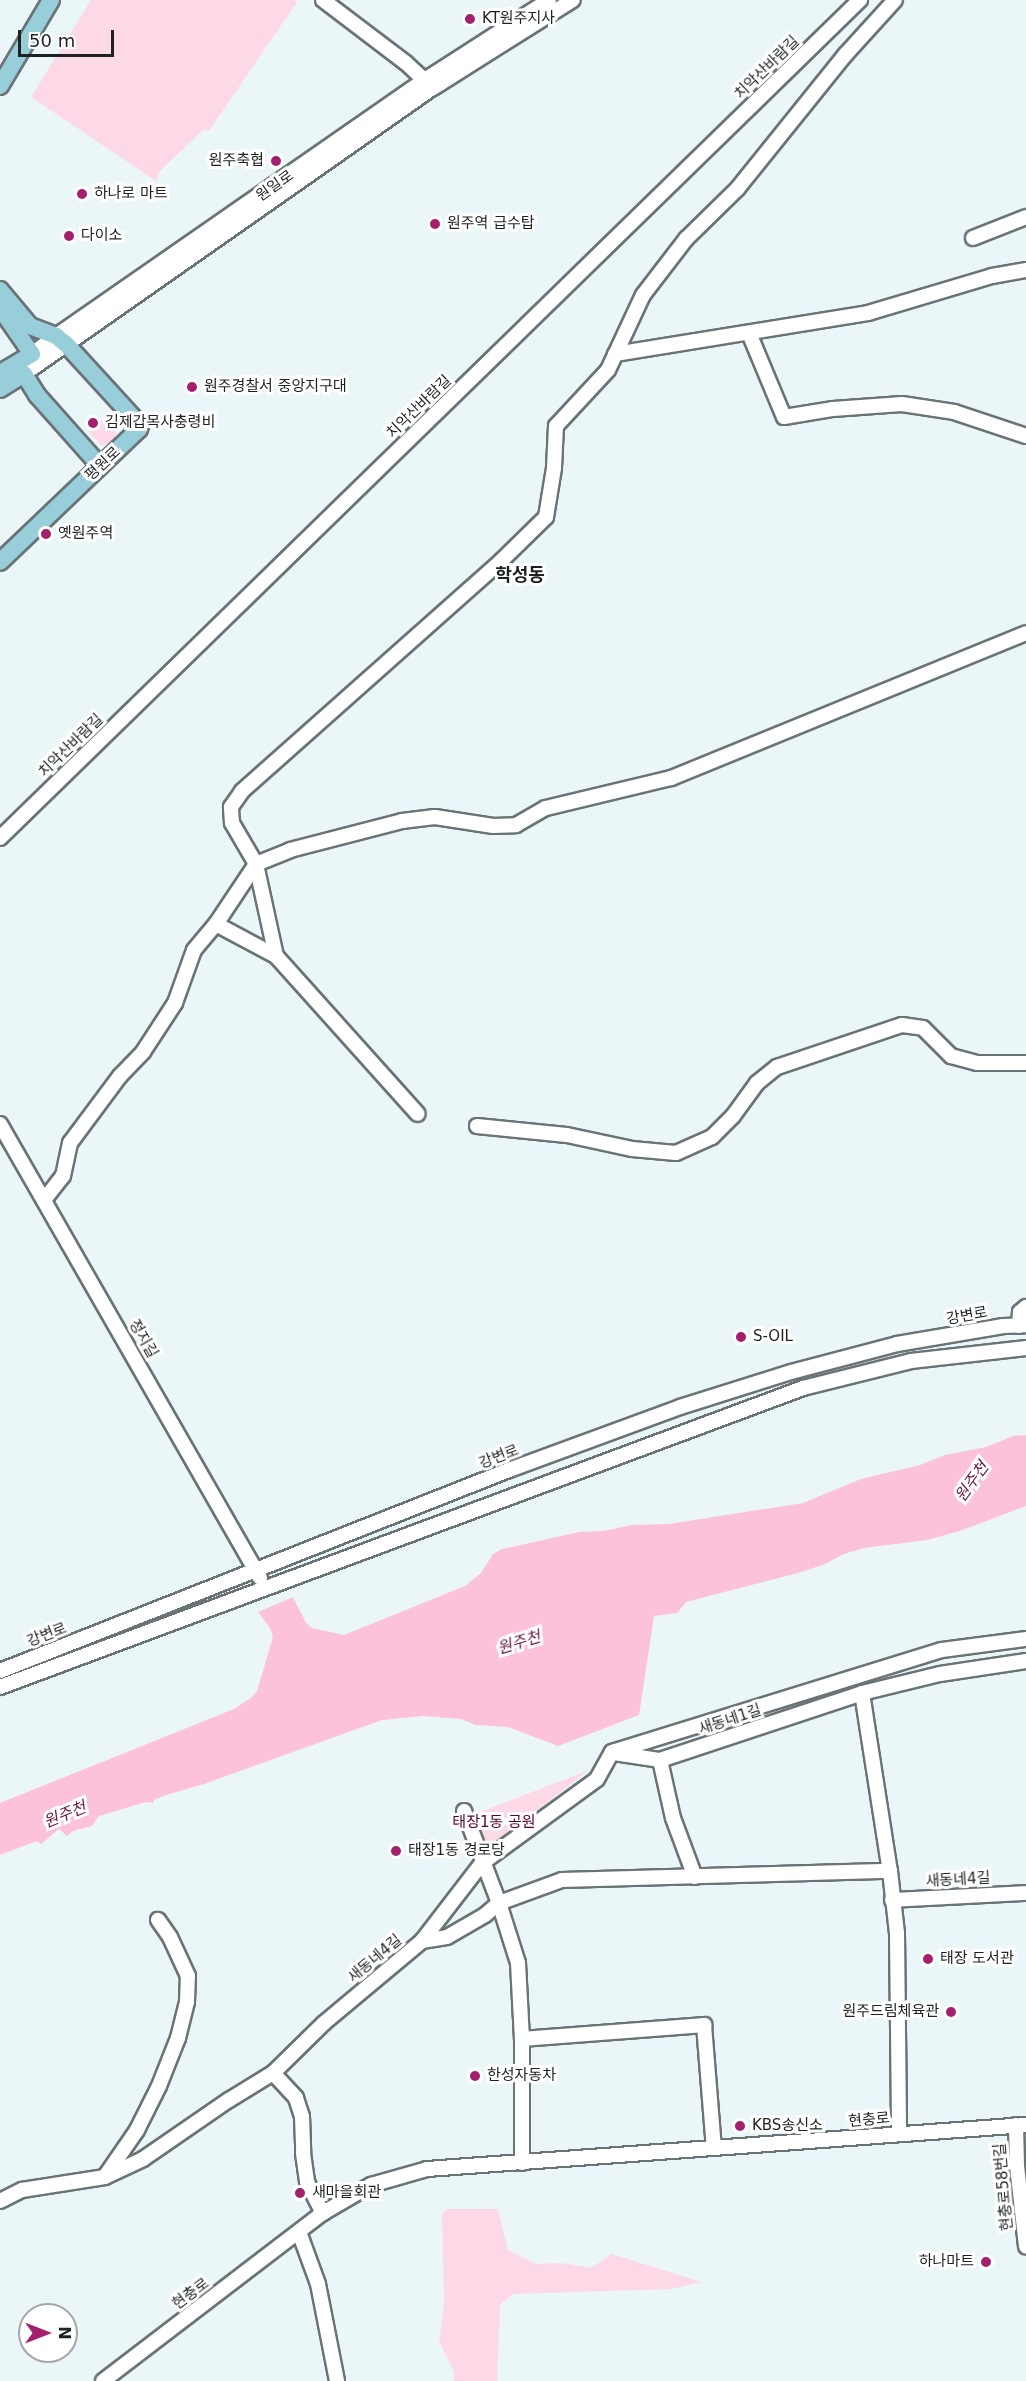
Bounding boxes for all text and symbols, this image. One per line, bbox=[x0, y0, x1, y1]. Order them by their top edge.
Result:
place label: KT원주지사 bbox=[482, 10, 555, 28]
marker: KT원주지사 bbox=[463, 12, 477, 26]
scale bar bbox=[21, 18, 117, 56]
text: 50 m bbox=[29, 30, 75, 51]
street label: 치악산바람길 bbox=[731, 33, 803, 103]
place label: 원주축협 bbox=[209, 152, 264, 170]
marker: 원주축협 bbox=[269, 154, 283, 168]
street label: 원일로 bbox=[253, 167, 297, 205]
place label: 하나로 마트 bbox=[94, 185, 168, 203]
marker: 하나로 마트 bbox=[75, 187, 89, 201]
place label: 원주역 급수탑 bbox=[447, 215, 535, 233]
marker: 원주역 급수탑 bbox=[428, 217, 442, 231]
place label: 다이소 bbox=[81, 227, 122, 245]
marker: 다이소 bbox=[62, 229, 76, 243]
street label: 치악산바람길 bbox=[383, 372, 455, 442]
place label: 원주경찰서 중앙지구대 bbox=[204, 378, 347, 396]
marker: 원주경찰서 중앙지구대 bbox=[185, 380, 199, 394]
place label: 김제갑목사충령비 bbox=[105, 414, 215, 432]
marker: 김제갑목사충령비 bbox=[86, 416, 100, 430]
street label: 평원로 bbox=[82, 443, 124, 485]
place label: 옛원주역 bbox=[58, 525, 113, 543]
marker: 옛원주역 bbox=[39, 527, 53, 541]
district label: 학성동 bbox=[495, 564, 545, 586]
street label: 치악산바람길 bbox=[35, 711, 107, 781]
street label: 강변로 bbox=[945, 1304, 989, 1328]
street label: 정지길 bbox=[125, 1317, 161, 1361]
place label: S-OIL bbox=[753, 1328, 793, 1346]
marker: S-OIL bbox=[734, 1330, 748, 1344]
street label: 강변로 bbox=[476, 1441, 522, 1473]
water label: 원주천 bbox=[951, 1458, 993, 1506]
street label: 강변로 bbox=[24, 1619, 70, 1651]
water label: 원주천 bbox=[495, 1627, 543, 1659]
street label: 새동네1길 bbox=[696, 1701, 764, 1739]
water label: 원주천 bbox=[41, 1798, 89, 1832]
park label: 태장1동 공원 bbox=[452, 1814, 536, 1832]
place label: 태장1동 경로당 bbox=[408, 1842, 505, 1860]
marker: 태장1동 경로당 bbox=[389, 1844, 403, 1858]
street label: 새동네4길 bbox=[925, 1869, 991, 1891]
street label: 새동네4길 bbox=[344, 1931, 406, 1987]
place label: 태장 도서관 bbox=[940, 1950, 1014, 1968]
marker: 태장 도서관 bbox=[921, 1952, 935, 1966]
place label: 원주드림체육관 bbox=[842, 2003, 939, 2021]
marker: 원주드림체육관 bbox=[944, 2005, 958, 2019]
place label: 한성자동차 bbox=[487, 2067, 556, 2085]
marker: 한성자동차 bbox=[468, 2069, 482, 2083]
street label: 현충로 bbox=[848, 2109, 890, 2131]
place label: KBS송신소 bbox=[752, 2117, 823, 2135]
marker: KBS송신소 bbox=[733, 2119, 747, 2133]
street label: 현충로58번길 bbox=[991, 2142, 1017, 2232]
place label: 새마을회관 bbox=[312, 2184, 381, 2202]
marker: 새마을회관 bbox=[293, 2186, 307, 2200]
place label: 하나마트 bbox=[919, 2253, 974, 2271]
marker: 하나마트 bbox=[979, 2255, 993, 2269]
street label: 현충로 bbox=[169, 2274, 213, 2314]
north arrow bbox=[18, 2303, 78, 2363]
text: N bbox=[55, 2326, 74, 2340]

